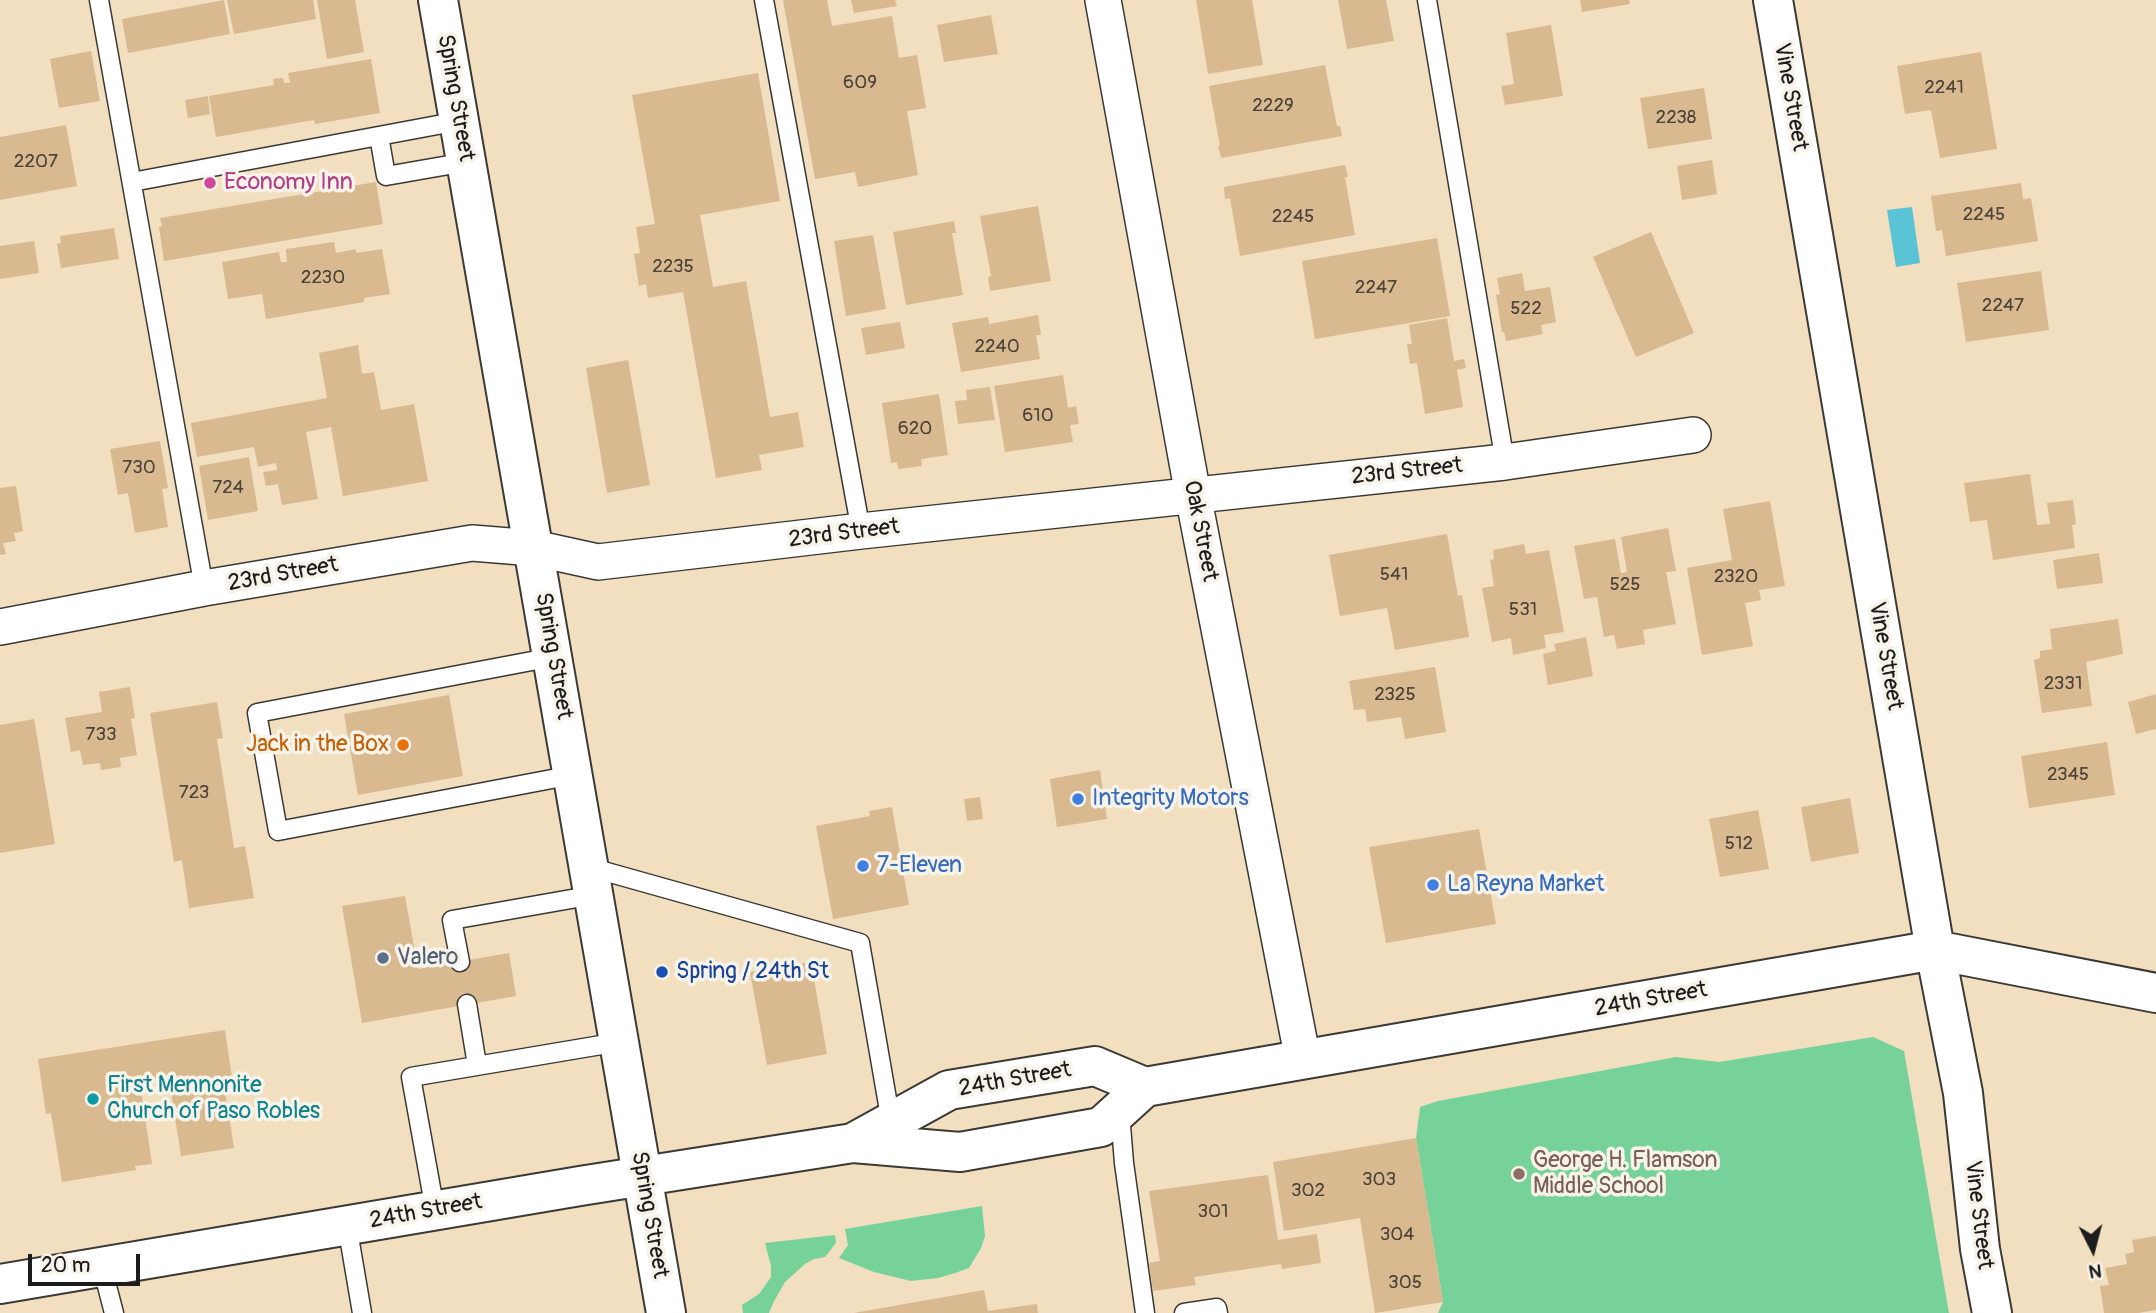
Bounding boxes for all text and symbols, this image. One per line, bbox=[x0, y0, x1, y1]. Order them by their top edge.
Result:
street label: Spring Street bbox=[430, 32, 480, 164]
street label: Vine Street bbox=[1767, 41, 1813, 153]
house number: 609 bbox=[843, 72, 877, 94]
house number: 2241 bbox=[1924, 77, 1964, 99]
house number: 2229 bbox=[1252, 95, 1294, 117]
house number: 2238 bbox=[1656, 107, 1696, 129]
house number: 2207 bbox=[14, 151, 58, 173]
place label: Economy Inn bbox=[224, 169, 353, 197]
marker: Economy Inn bbox=[202, 175, 218, 191]
house number: 2245 bbox=[1963, 204, 2005, 226]
house number: 2245 bbox=[1272, 206, 1314, 228]
house number: 2235 bbox=[652, 256, 694, 278]
house number: 2230 bbox=[301, 267, 345, 289]
house number: 2247 bbox=[1355, 277, 1397, 299]
house number: 2247 bbox=[1982, 295, 2024, 317]
house number: 522 bbox=[1510, 298, 1542, 320]
house number: 2240 bbox=[974, 336, 1020, 358]
house number: 610 bbox=[1022, 405, 1054, 427]
house number: 620 bbox=[898, 418, 932, 440]
street label: 23rd Street bbox=[1350, 452, 1464, 492]
house number: 730 bbox=[122, 457, 156, 479]
house number: 724 bbox=[212, 477, 244, 499]
street label: Oak Street bbox=[1177, 478, 1223, 584]
street label: 23rd Street bbox=[787, 514, 901, 554]
street label: 23rd Street bbox=[226, 552, 340, 598]
house number: 541 bbox=[1380, 564, 1408, 586]
house number: 2320 bbox=[1714, 566, 1758, 588]
house number: 525 bbox=[1609, 574, 1641, 596]
street label: Spring Street bbox=[528, 590, 578, 722]
house number: 531 bbox=[1509, 599, 1537, 621]
street label: Vine Street bbox=[1862, 600, 1908, 712]
house number: 2331 bbox=[2044, 673, 2082, 695]
house number: 2325 bbox=[1374, 684, 1416, 706]
house number: 733 bbox=[85, 724, 117, 746]
place label: Jack in the Box bbox=[246, 731, 389, 759]
marker: Jack in the Box bbox=[395, 737, 411, 753]
house number: 2345 bbox=[2047, 764, 2089, 786]
house number: 723 bbox=[179, 782, 209, 804]
place label: Integrity Motors bbox=[1092, 785, 1249, 813]
marker: Integrity Motors bbox=[1070, 791, 1086, 807]
house number: 512 bbox=[1725, 833, 1753, 855]
place label: 7-Eleven bbox=[877, 852, 962, 880]
marker: 7-Eleven bbox=[855, 858, 871, 874]
place label: La Reyna Market bbox=[1447, 871, 1605, 899]
marker: La Reyna Market bbox=[1425, 877, 1441, 893]
place label: Valero bbox=[397, 944, 458, 972]
marker: Valero bbox=[375, 950, 391, 966]
place label: Spring / 24th St bbox=[676, 958, 829, 986]
marker: Spring / 24th St bbox=[654, 964, 670, 980]
street label: 24th Street bbox=[1593, 977, 1709, 1023]
street label: 24th Street bbox=[957, 1057, 1073, 1103]
place label: First Mennonite Church of Paso Robles bbox=[107, 1072, 320, 1126]
marker: First Mennonite Church of Paso Robles bbox=[85, 1091, 101, 1107]
place label: George H. Flamson Middle School bbox=[1533, 1147, 1717, 1201]
street label: Spring Street bbox=[624, 1149, 674, 1281]
street label: Vine Street bbox=[1958, 1159, 1998, 1271]
marker: George H. Flamson Middle School bbox=[1511, 1166, 1527, 1182]
house number: 303 bbox=[1362, 1169, 1396, 1191]
house number: 302 bbox=[1291, 1180, 1325, 1202]
street label: 24th Street bbox=[368, 1189, 484, 1235]
house number: 301 bbox=[1197, 1201, 1229, 1223]
north arrow bbox=[2058, 1215, 2128, 1285]
house number: 304 bbox=[1380, 1224, 1414, 1246]
scale bar bbox=[32, 1240, 144, 1284]
text: 20 m bbox=[41, 1252, 90, 1279]
text: N bbox=[2088, 1258, 2103, 1283]
house number: 305 bbox=[1388, 1272, 1422, 1294]

